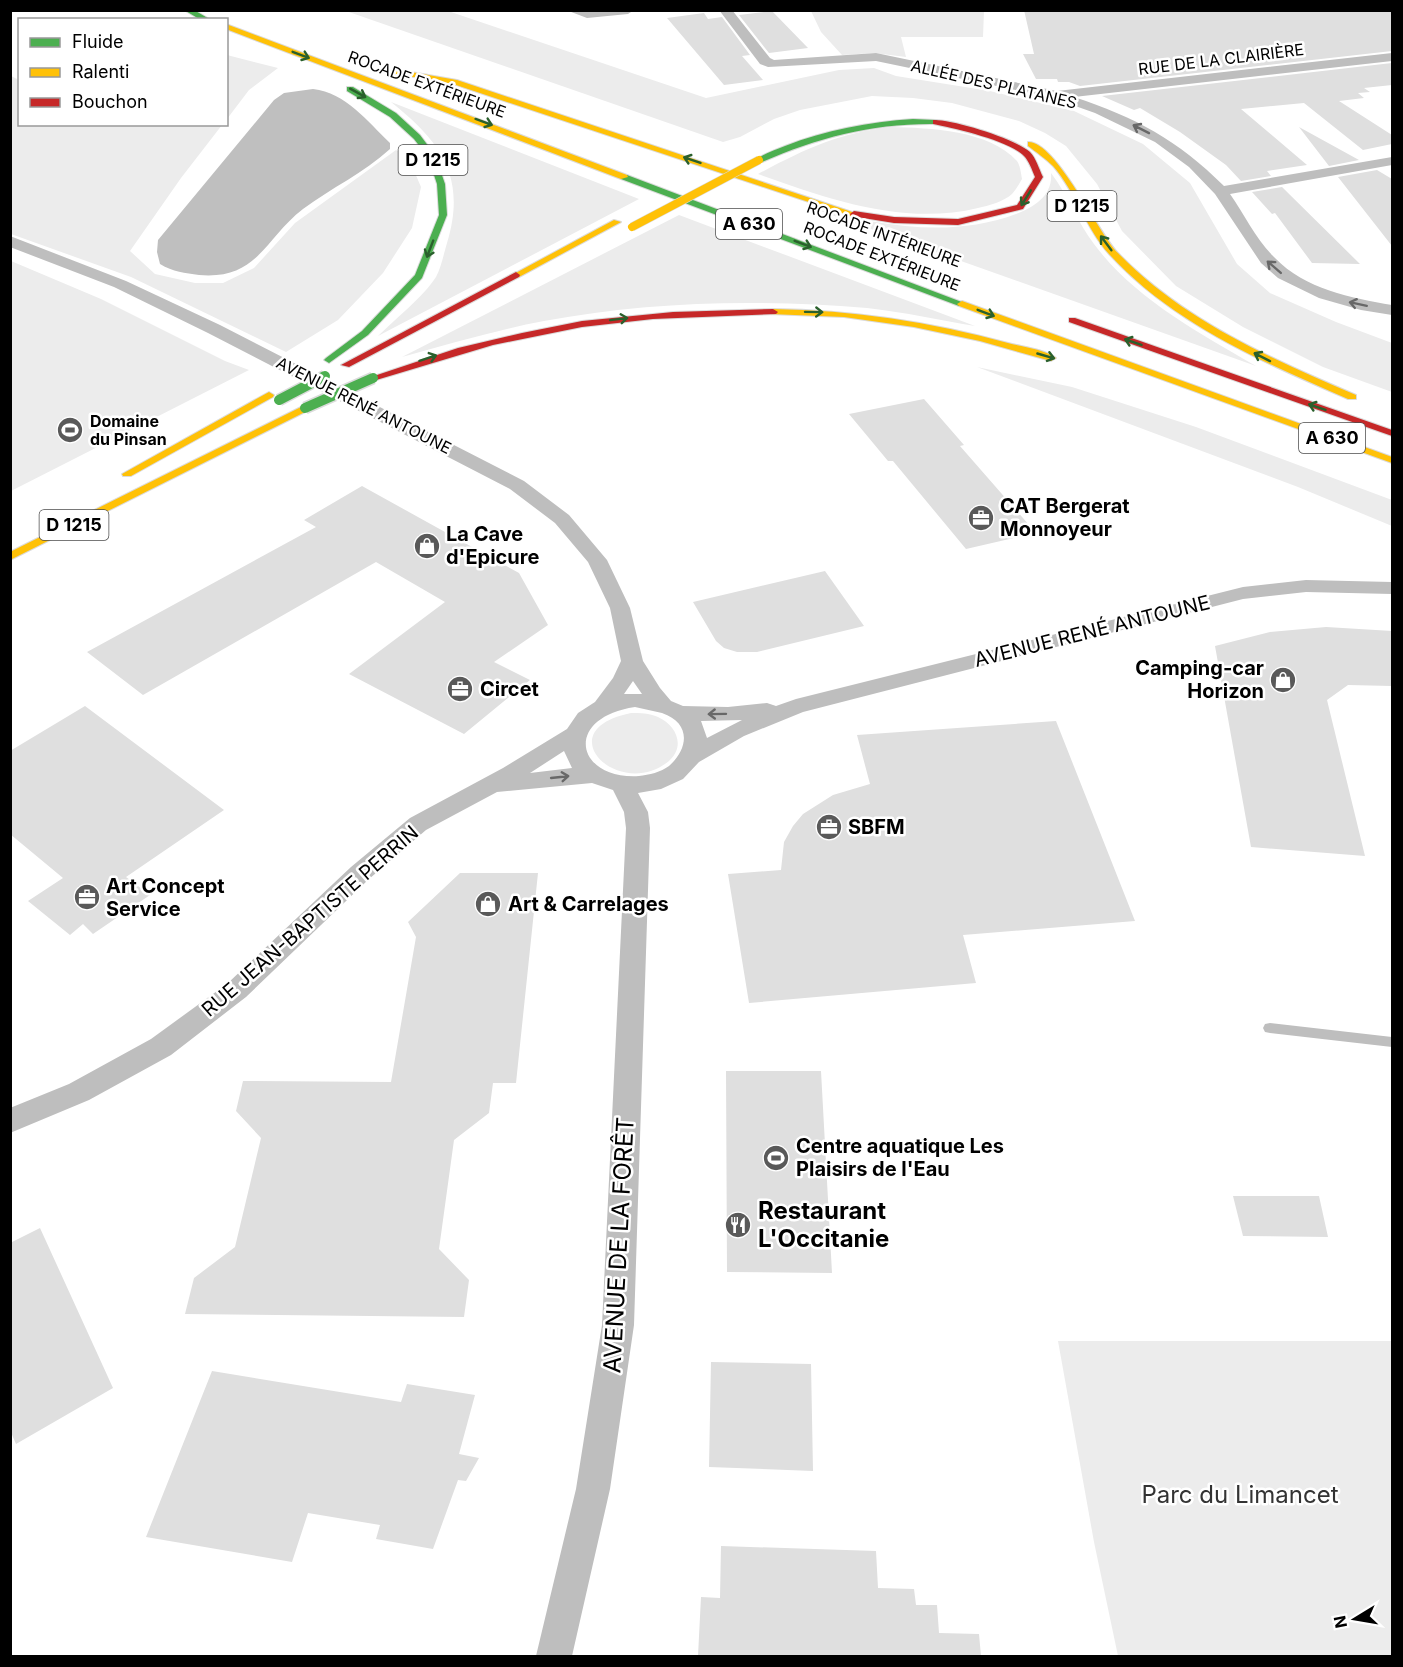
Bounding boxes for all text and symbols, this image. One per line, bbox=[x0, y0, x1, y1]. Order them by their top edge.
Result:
legend bbox=[18, 18, 228, 126]
text: Fluide bbox=[72, 31, 124, 52]
street label: RUE DE LA CLAIRIÈRE bbox=[1137, 39, 1305, 79]
street label: ROCADE EXTÉRIEURE bbox=[345, 46, 509, 122]
one-way arrow bbox=[291, 50, 310, 61]
street label: ALLÉE DES PLATANES bbox=[909, 55, 1079, 113]
text: Ralenti bbox=[72, 61, 129, 82]
one-way arrow bbox=[348, 88, 366, 99]
text: Bouchon bbox=[72, 91, 148, 112]
one-way arrow bbox=[474, 117, 493, 128]
one-way arrow bbox=[1132, 123, 1150, 134]
road number: D 1215 bbox=[398, 145, 468, 175]
one-way arrow bbox=[684, 154, 702, 165]
one-way arrow bbox=[1019, 189, 1031, 206]
road number: D 1215 bbox=[1048, 191, 1116, 221]
street label: ROCADE INTÉRIEURE bbox=[804, 197, 964, 271]
road number: A 630 bbox=[716, 209, 782, 239]
street label: ROCADE EXTÉRIEURE bbox=[801, 217, 963, 295]
one-way arrow bbox=[1100, 235, 1113, 251]
one-way arrow bbox=[424, 239, 435, 257]
one-way arrow bbox=[793, 239, 812, 250]
one-way arrow bbox=[1267, 260, 1282, 274]
one-way arrow bbox=[1349, 298, 1369, 309]
one-way arrow bbox=[803, 307, 823, 318]
one-way arrow bbox=[976, 308, 995, 319]
one-way arrow bbox=[609, 314, 628, 325]
one-way arrow bbox=[1125, 335, 1143, 346]
one-way arrow bbox=[1036, 351, 1055, 363]
one-way arrow bbox=[1254, 351, 1272, 362]
street label: AVENUE RENÉ ANTOUNE bbox=[273, 352, 455, 458]
one-way arrow bbox=[418, 352, 437, 363]
one-way arrow bbox=[1309, 400, 1327, 411]
place label: Domaine du Pinsan bbox=[90, 411, 167, 449]
sports icon: Domaine du Pinsan bbox=[55, 415, 85, 445]
road number: A 630 bbox=[1299, 423, 1365, 453]
place label: CAT Bergerat Monnoyeur bbox=[1000, 494, 1130, 541]
office icon: CAT Bergerat Monnoyeur bbox=[966, 503, 996, 533]
road number: D 1215 bbox=[40, 510, 109, 540]
place label: La Cave d'Epicure bbox=[446, 522, 539, 569]
shop icon: La Cave d'Epicure bbox=[412, 531, 442, 561]
street label: AVENUE RENÉ ANTOUNE bbox=[971, 589, 1212, 672]
place label: Camping-car Horizon bbox=[1135, 656, 1264, 703]
shop icon: Camping-car Horizon bbox=[1268, 665, 1298, 695]
office icon: Circet bbox=[445, 674, 475, 704]
place label: Circet bbox=[480, 677, 539, 701]
one-way arrow bbox=[708, 708, 728, 720]
one-way arrow bbox=[550, 771, 569, 782]
office icon: SBFM bbox=[814, 812, 844, 842]
place label: SBFM bbox=[848, 815, 905, 839]
street label: RUE JEAN-BAPTISTE PERRIN bbox=[197, 820, 423, 1022]
place label: Art Concept Service bbox=[106, 874, 225, 921]
office icon: Art Concept Service bbox=[72, 882, 102, 912]
shop icon: Art & Carrelages bbox=[473, 889, 503, 919]
place label: Art & Carrelages bbox=[508, 892, 669, 916]
street label: AVENUE DE LA FORÊT bbox=[596, 1116, 640, 1374]
place label: Centre aquatique Les Plaisirs de l'Eau bbox=[796, 1134, 1004, 1181]
sports icon: Centre aquatique Les Plaisirs de l'Eau bbox=[761, 1143, 791, 1173]
place label: Restaurant L'Occitanie bbox=[758, 1196, 889, 1253]
restaurant icon: Restaurant L'Occitanie bbox=[723, 1210, 753, 1240]
park label: Parc du Limancet bbox=[1141, 1480, 1339, 1509]
north arrow bbox=[1325, 1589, 1385, 1649]
text: N bbox=[1329, 1614, 1351, 1630]

